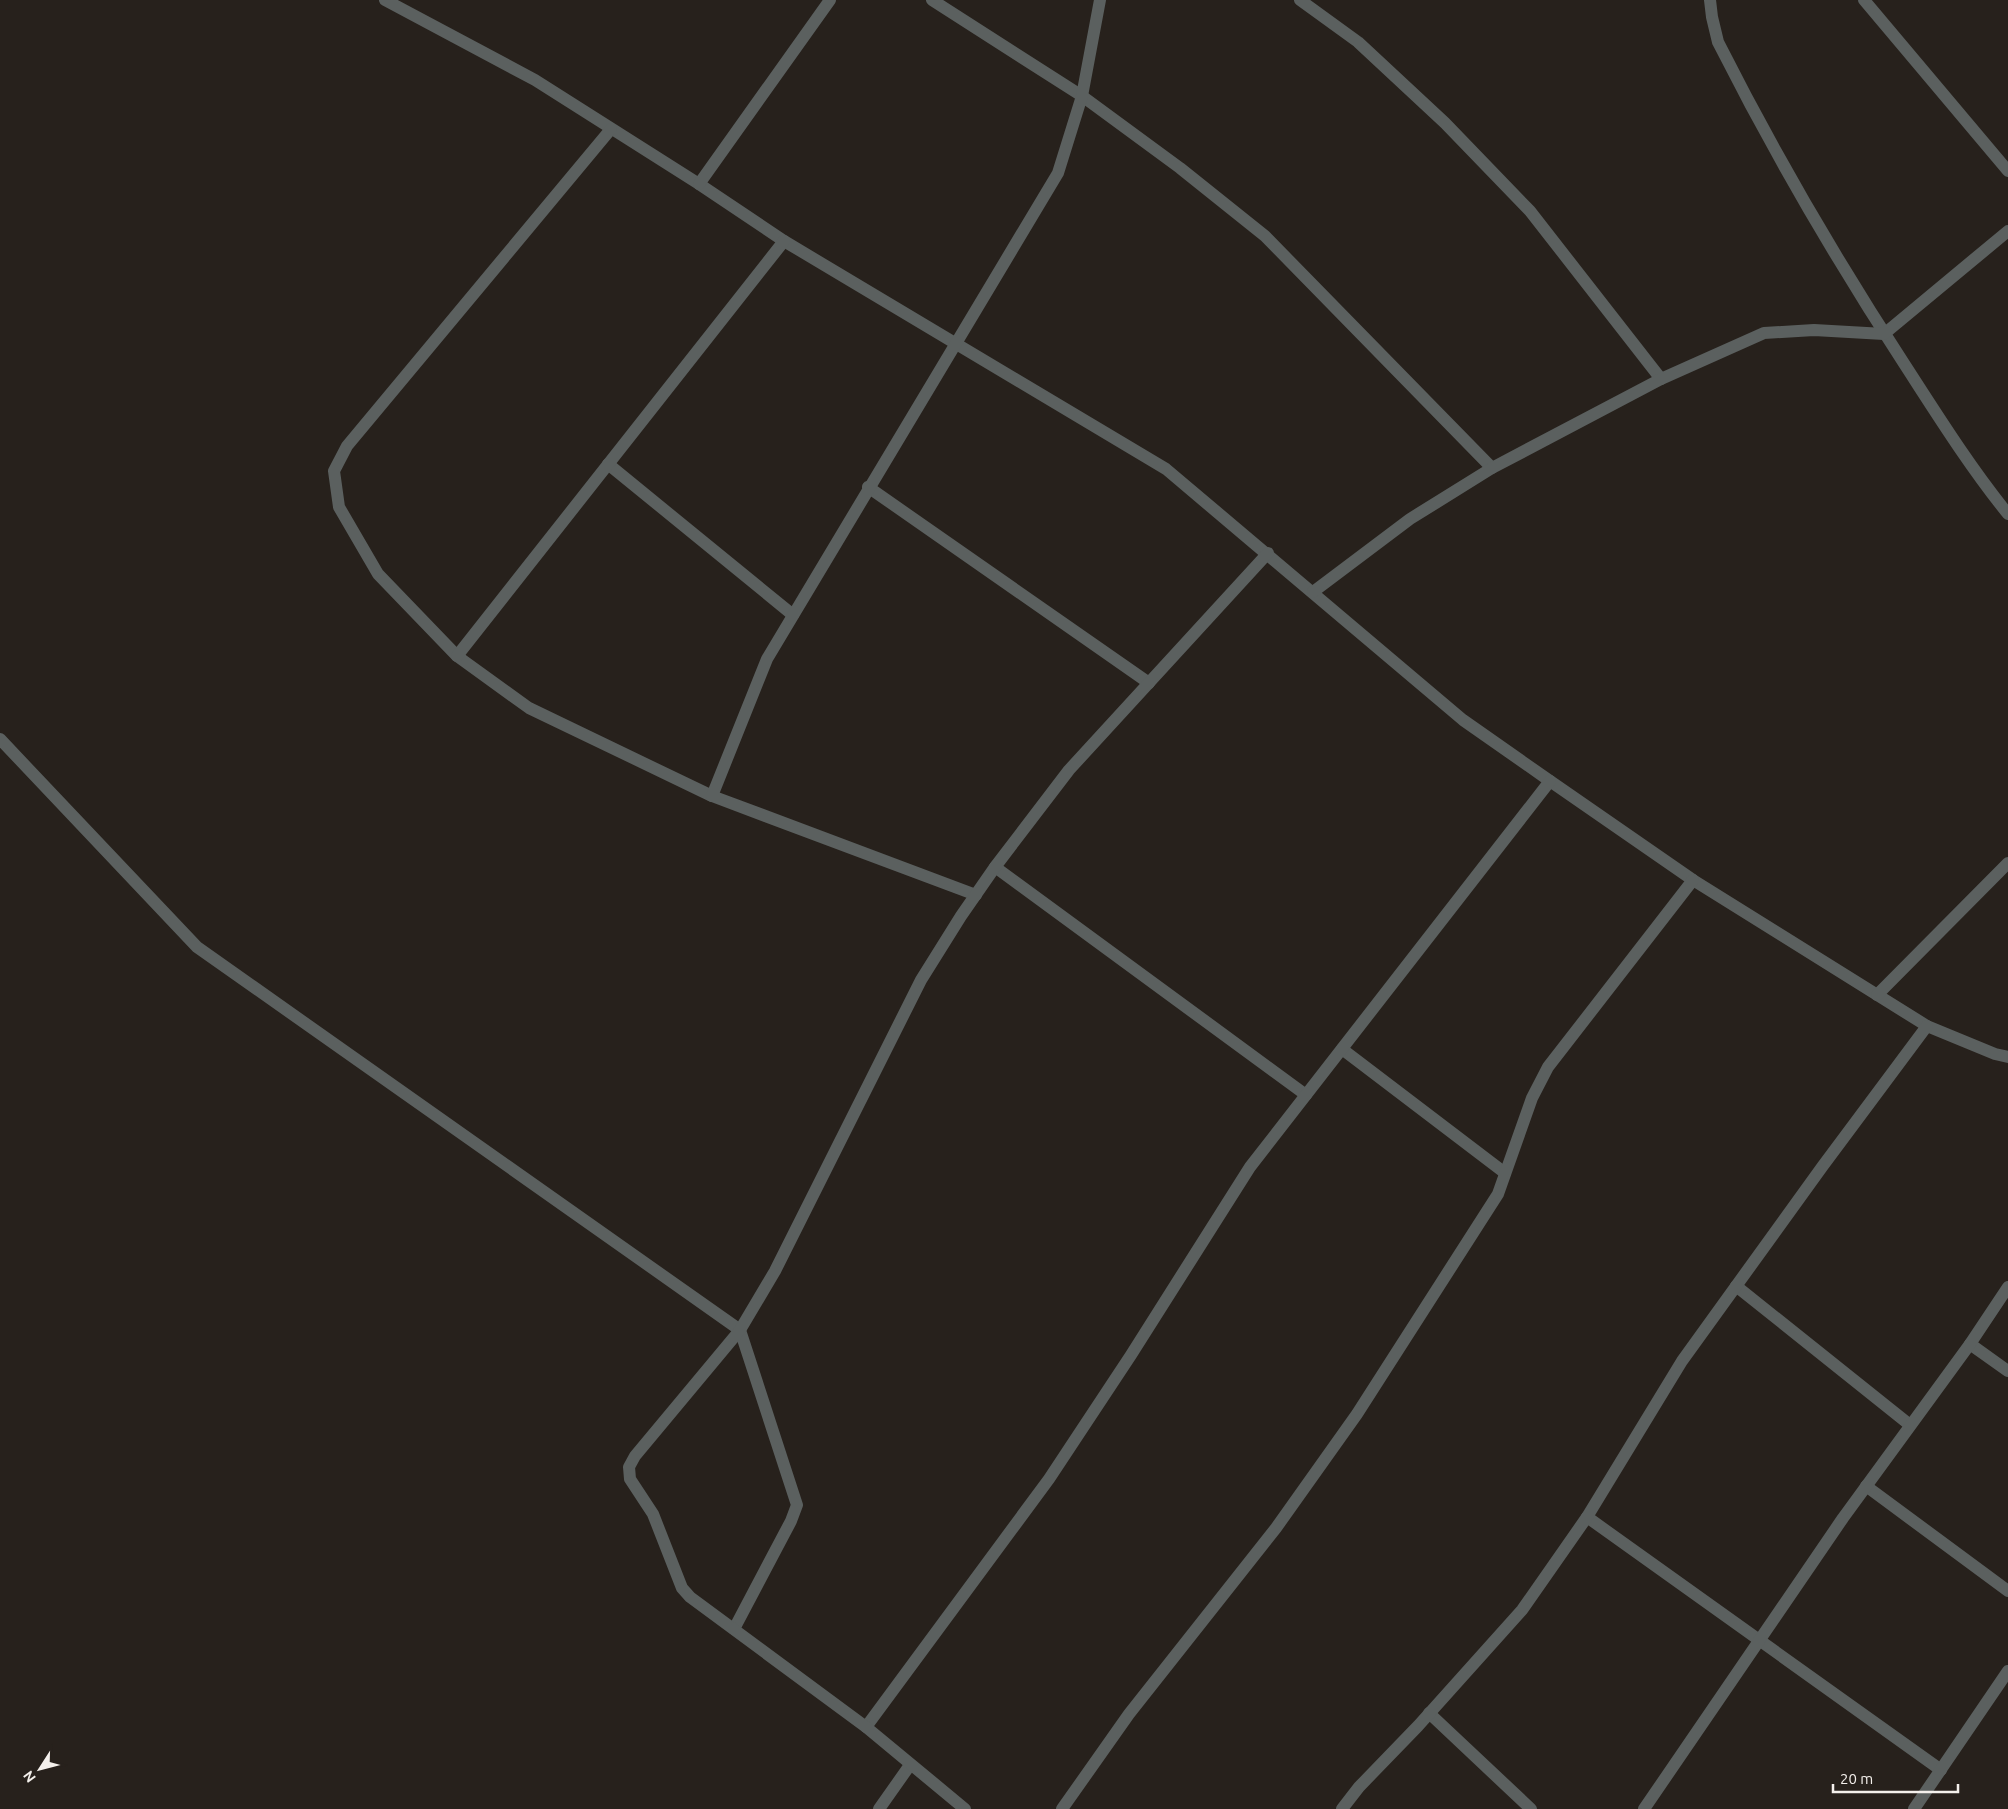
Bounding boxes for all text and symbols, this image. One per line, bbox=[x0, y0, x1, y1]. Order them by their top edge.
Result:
north arrow bbox=[15, 1744, 65, 1794]
scale bar bbox=[1833, 1762, 1958, 1794]
text: N bbox=[20, 1768, 39, 1786]
text: 20 m bbox=[1840, 1770, 1873, 1787]

